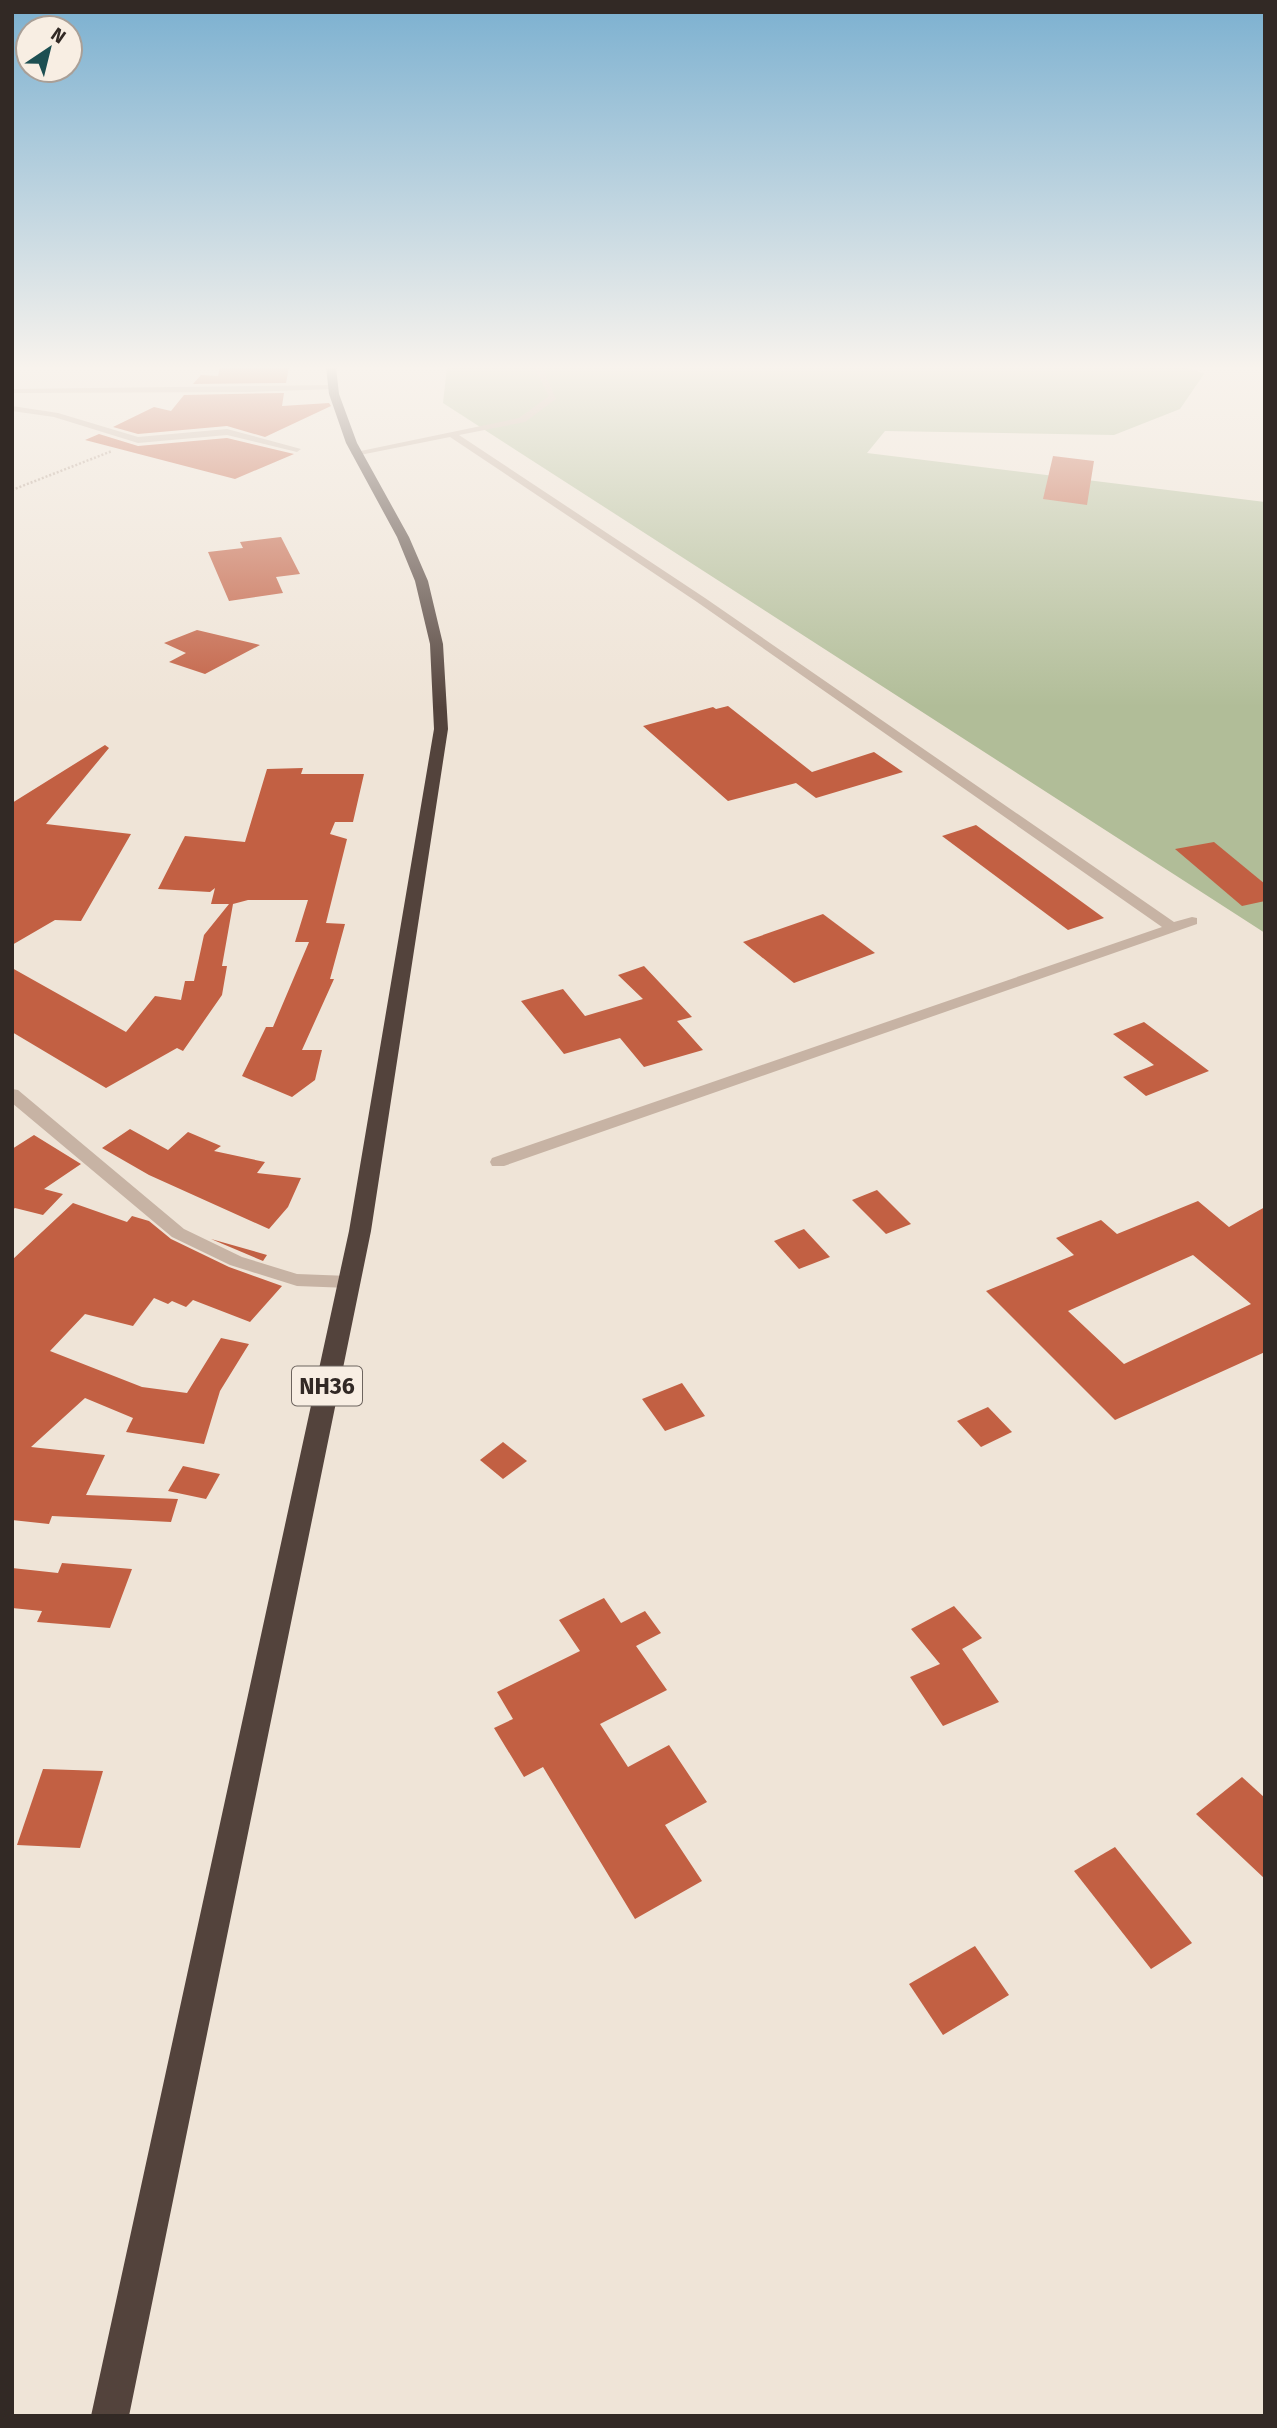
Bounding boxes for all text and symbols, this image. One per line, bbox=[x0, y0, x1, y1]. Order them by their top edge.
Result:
north arrow bbox=[14, 14, 84, 84]
text: N bbox=[47, 22, 70, 49]
road number: NH36 bbox=[292, 1366, 362, 1406]

